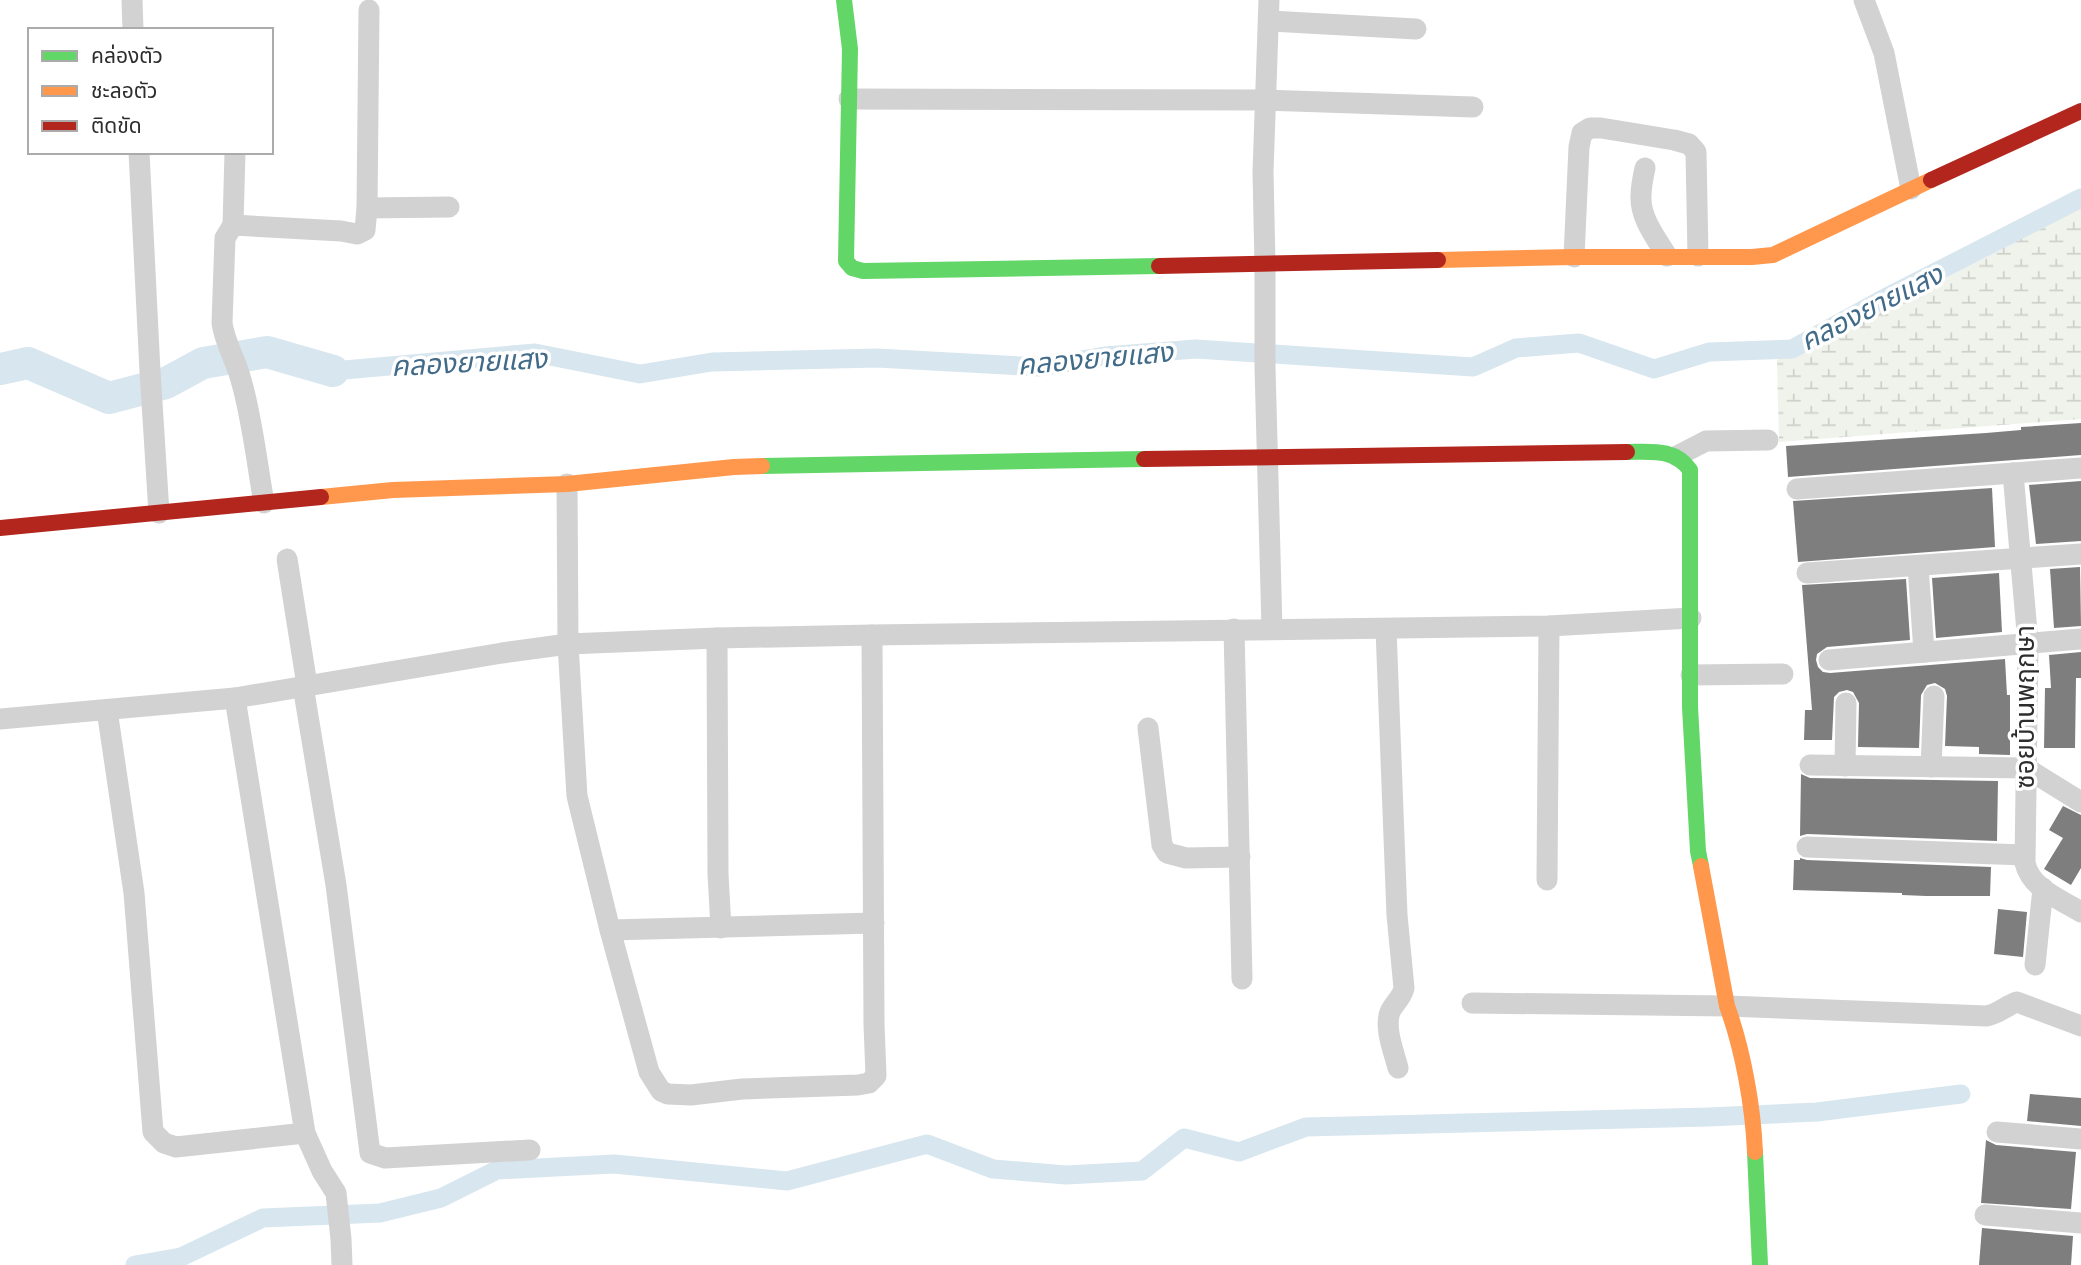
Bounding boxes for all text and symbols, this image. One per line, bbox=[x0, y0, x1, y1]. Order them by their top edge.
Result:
legend bbox=[28, 28, 273, 154]
text: คล่องตัว bbox=[91, 43, 163, 68]
text: ชะลอตัว bbox=[91, 78, 157, 103]
text: ติดขัด bbox=[91, 113, 142, 138]
water label: คลองยายแสง bbox=[1794, 256, 1950, 357]
water label: คลองยายแสง bbox=[1016, 334, 1176, 382]
water label: คลองยายแสง bbox=[390, 341, 550, 383]
street label: ซอยบ้านพฤกษา bbox=[2009, 625, 2041, 789]

